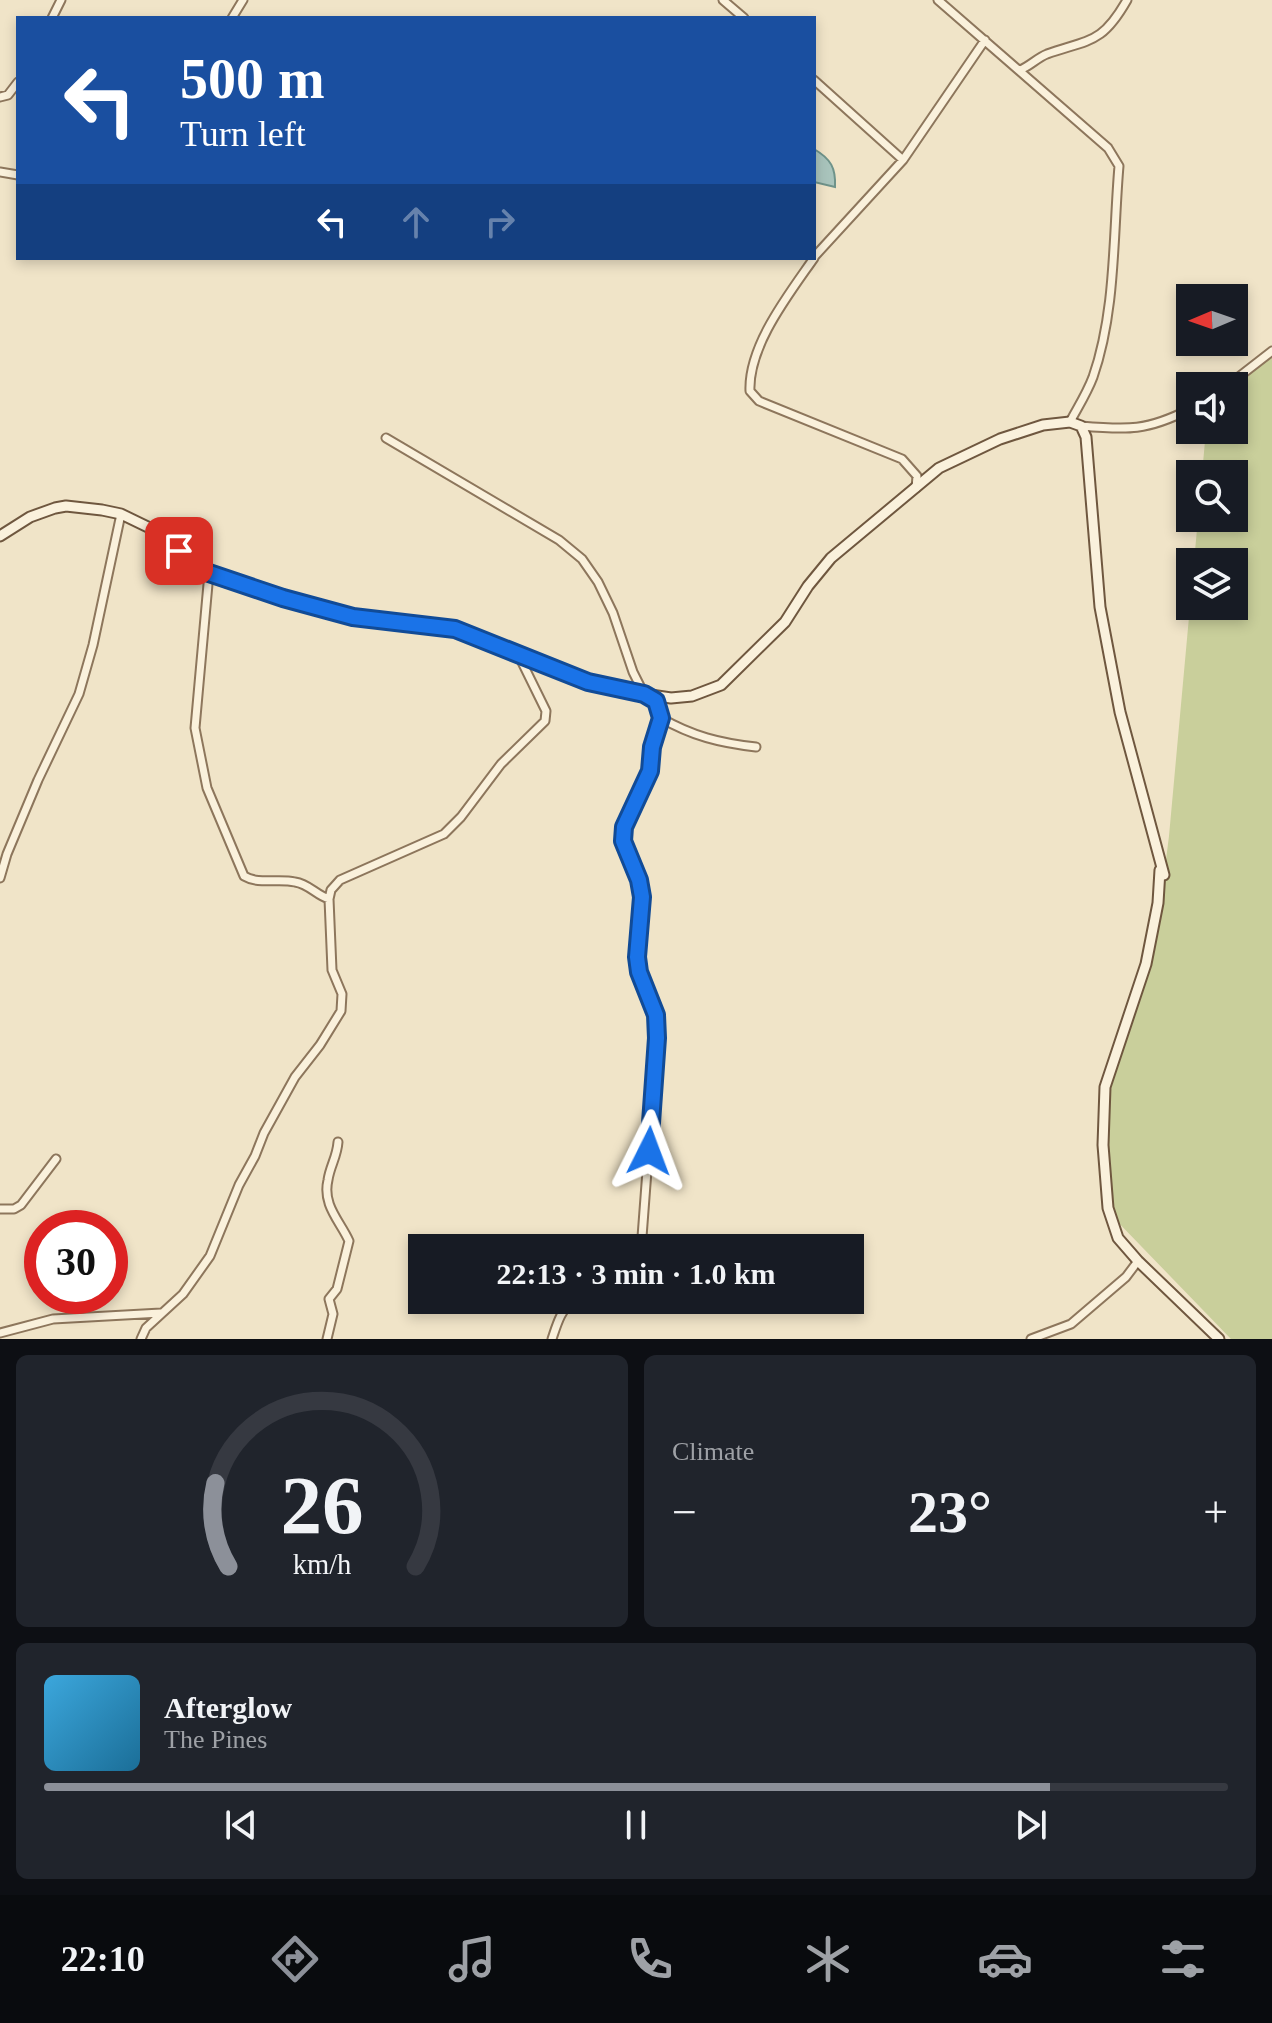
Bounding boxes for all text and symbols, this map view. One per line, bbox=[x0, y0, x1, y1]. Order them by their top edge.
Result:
icon: left bbox=[48, 48, 152, 152]
text: 500 m bbox=[180, 48, 325, 110]
text: Turn left bbox=[180, 114, 306, 154]
icon: left bbox=[310, 200, 354, 244]
icon: ahead bbox=[394, 200, 438, 244]
icon: right bbox=[478, 200, 522, 244]
north arrow bbox=[1176, 284, 1248, 356]
map controls bbox=[1176, 284, 1248, 620]
button: sound bbox=[1176, 372, 1248, 444]
button: search bbox=[1176, 460, 1248, 532]
pin bbox=[145, 517, 213, 585]
icon: arrive bbox=[157, 529, 201, 573]
button: layers bbox=[1176, 548, 1248, 620]
position arrow bbox=[607, 1109, 691, 1193]
speed limit sign: 30 bbox=[24, 1210, 128, 1314]
text: 22:13 · 3 min · 1.0 km bbox=[496, 1257, 776, 1290]
text: Climate bbox=[672, 1437, 754, 1466]
text: 26 bbox=[280, 1459, 364, 1551]
text: 23° bbox=[908, 1479, 992, 1545]
text: − bbox=[672, 1488, 697, 1537]
text: + bbox=[1203, 1488, 1228, 1537]
text: km/h bbox=[293, 1549, 351, 1580]
text: Afterglow bbox=[164, 1691, 292, 1724]
text: The Pines bbox=[164, 1725, 267, 1754]
icon: previous bbox=[219, 1803, 263, 1847]
icon: pause bbox=[614, 1803, 658, 1847]
icon: next bbox=[1009, 1803, 1053, 1847]
icon: directions bbox=[267, 1931, 323, 1987]
icon: music bbox=[444, 1931, 500, 1987]
icon: phone bbox=[622, 1931, 678, 1987]
icon: climate bbox=[800, 1931, 856, 1987]
icon: car bbox=[977, 1931, 1033, 1987]
icon: filters bbox=[1155, 1931, 1211, 1987]
text: 22:10 bbox=[61, 1939, 145, 1979]

